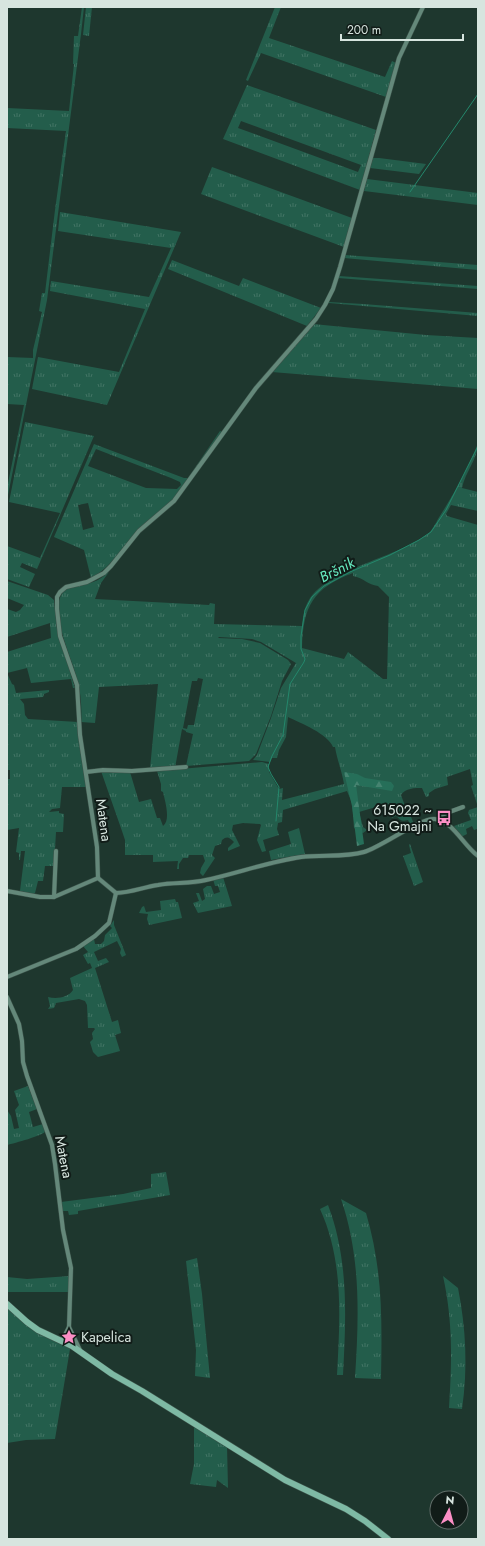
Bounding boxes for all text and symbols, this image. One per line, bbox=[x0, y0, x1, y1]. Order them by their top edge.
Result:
scale bar bbox=[341, 16, 463, 42]
text: 200 m bbox=[347, 21, 381, 39]
water label: Bršnik bbox=[316, 552, 359, 588]
street label: Matena bbox=[91, 797, 117, 843]
place label: 615022 ~ Na Gmajni bbox=[367, 800, 432, 836]
bus stop icon: 615022 ~ Na Gmajni bbox=[435, 809, 453, 827]
street label: Matena bbox=[50, 1134, 78, 1180]
place label: Kapelica bbox=[81, 1327, 131, 1347]
place icon: Kapelica bbox=[60, 1328, 78, 1346]
north arrow bbox=[429, 1490, 469, 1530]
text: N bbox=[445, 1492, 455, 1508]

